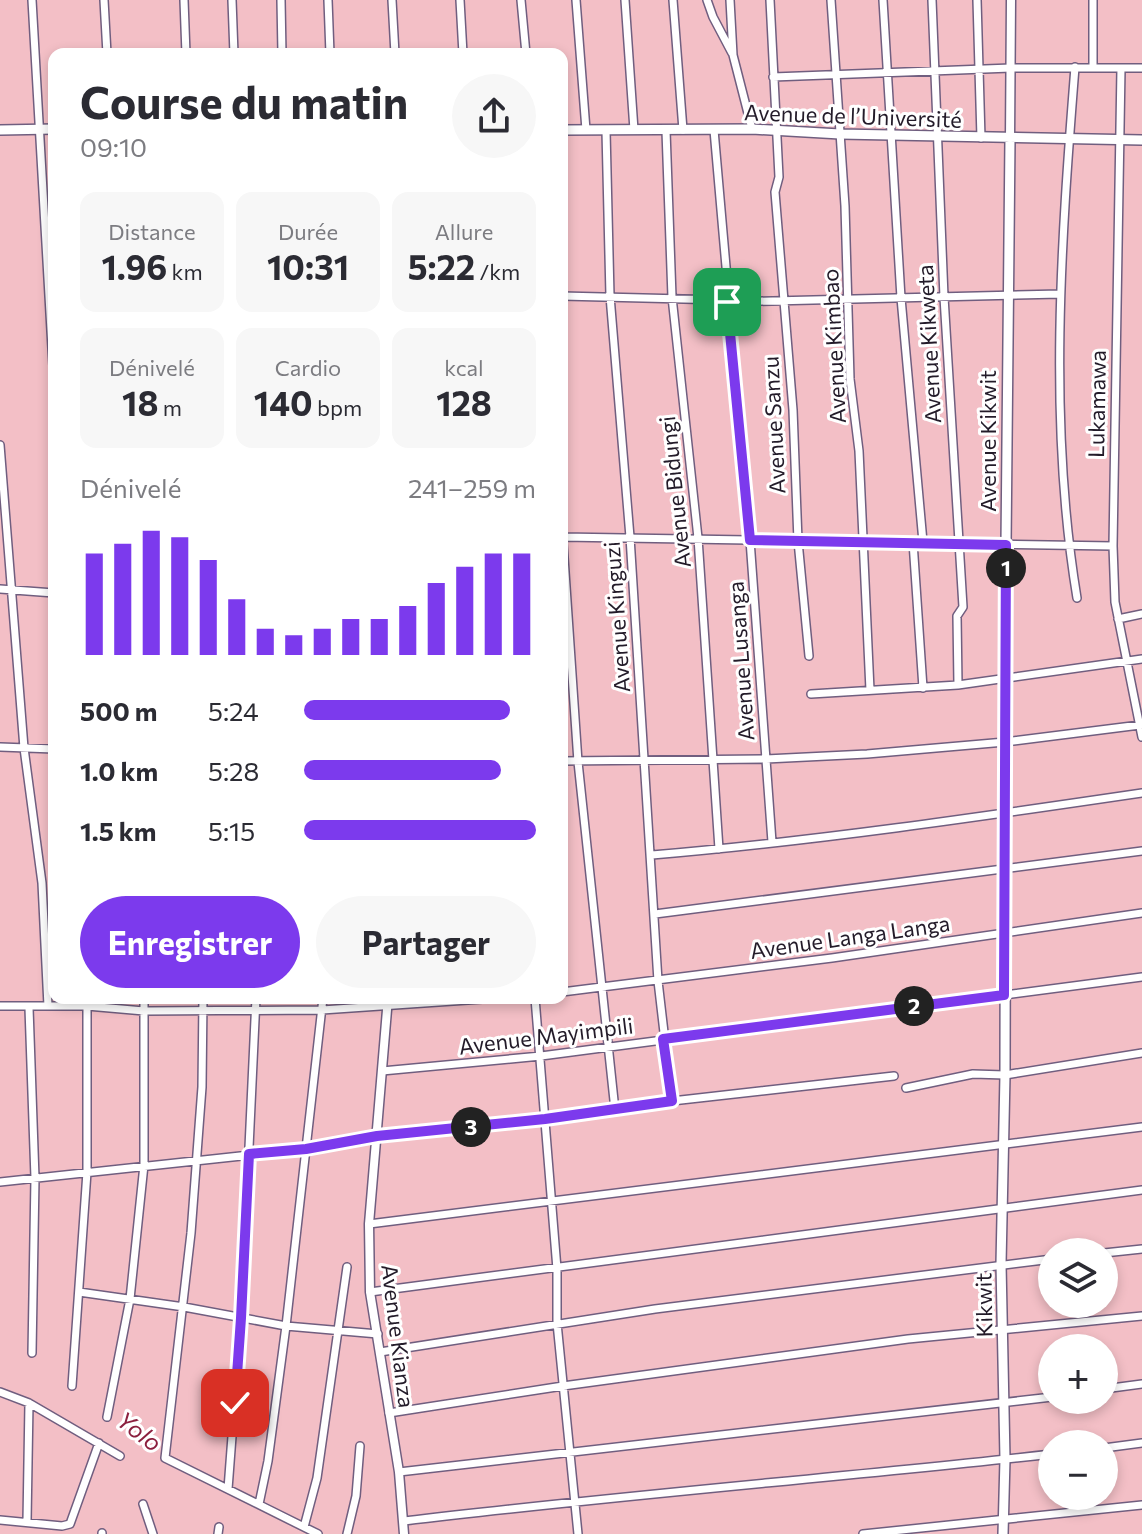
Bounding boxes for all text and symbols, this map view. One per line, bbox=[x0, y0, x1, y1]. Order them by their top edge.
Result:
text: Course du matin bbox=[80, 74, 408, 128]
button: share bbox=[452, 74, 536, 158]
street label: Avenue de l’Université bbox=[744, 98, 962, 133]
text: 09:10 bbox=[80, 131, 147, 162]
text: Distance bbox=[108, 218, 196, 245]
text: Durée bbox=[278, 218, 338, 245]
text: Allure bbox=[435, 218, 493, 245]
text: 1.96 bbox=[101, 245, 167, 287]
text: 10:31 bbox=[267, 245, 349, 287]
text: 5:22 bbox=[408, 245, 475, 287]
text: km bbox=[167, 258, 203, 285]
text: /km bbox=[475, 258, 520, 285]
street label: Avenue Kikweta bbox=[911, 264, 946, 424]
pin bbox=[693, 268, 761, 336]
street label: Avenue Kimbao bbox=[816, 268, 851, 424]
icon: arrive bbox=[705, 280, 749, 324]
street label: Lukamawa bbox=[1082, 350, 1111, 458]
text: Dénivelé bbox=[109, 354, 195, 381]
text: Cardio bbox=[275, 354, 341, 381]
text: kcal bbox=[444, 354, 484, 381]
street label: Avenue Sanzu bbox=[756, 356, 791, 495]
street label: Avenue Kikwit bbox=[974, 370, 1001, 512]
text: 18 bbox=[122, 381, 159, 423]
text: 140 bbox=[254, 381, 313, 423]
text: 128 bbox=[436, 381, 492, 423]
text: m bbox=[159, 394, 182, 421]
text: bpm bbox=[313, 394, 362, 421]
street label: Avenue Bidungi bbox=[653, 415, 696, 569]
text: Dénivelé bbox=[80, 472, 181, 503]
text: 241–259 m bbox=[408, 472, 536, 503]
street label: Avenue Kinguzi bbox=[598, 541, 635, 693]
pin: 1 bbox=[986, 548, 1026, 588]
text: 1 bbox=[1001, 554, 1011, 581]
street label: Avenue Lusanga bbox=[721, 580, 760, 742]
text: 500 m bbox=[80, 695, 157, 726]
text: 5:24 bbox=[208, 695, 259, 726]
text: 1.0 km bbox=[80, 755, 158, 786]
text: 5:28 bbox=[208, 755, 259, 786]
text: 1.5 km bbox=[80, 815, 156, 846]
text: 5:15 bbox=[208, 815, 255, 846]
button: Enregistrer bbox=[80, 896, 300, 988]
button: Partager bbox=[316, 896, 536, 988]
street label: Avenue Langa Langa bbox=[748, 909, 952, 964]
pin: 2 bbox=[894, 986, 934, 1026]
text: 2 bbox=[908, 992, 920, 1019]
street label: Avenue Mayimpili bbox=[457, 1011, 635, 1060]
pin: 3 bbox=[451, 1107, 491, 1147]
text: 3 bbox=[465, 1113, 477, 1140]
map controls bbox=[1038, 1238, 1118, 1510]
button: layers bbox=[1038, 1238, 1118, 1318]
street label: Avenue Kianza bbox=[376, 1263, 421, 1409]
street label: Kikwit bbox=[969, 1272, 998, 1338]
button: + bbox=[1038, 1334, 1118, 1414]
pin bbox=[201, 1369, 269, 1437]
icon: check bbox=[213, 1381, 257, 1425]
water label: Yolo bbox=[112, 1405, 168, 1457]
button: − bbox=[1038, 1430, 1118, 1510]

